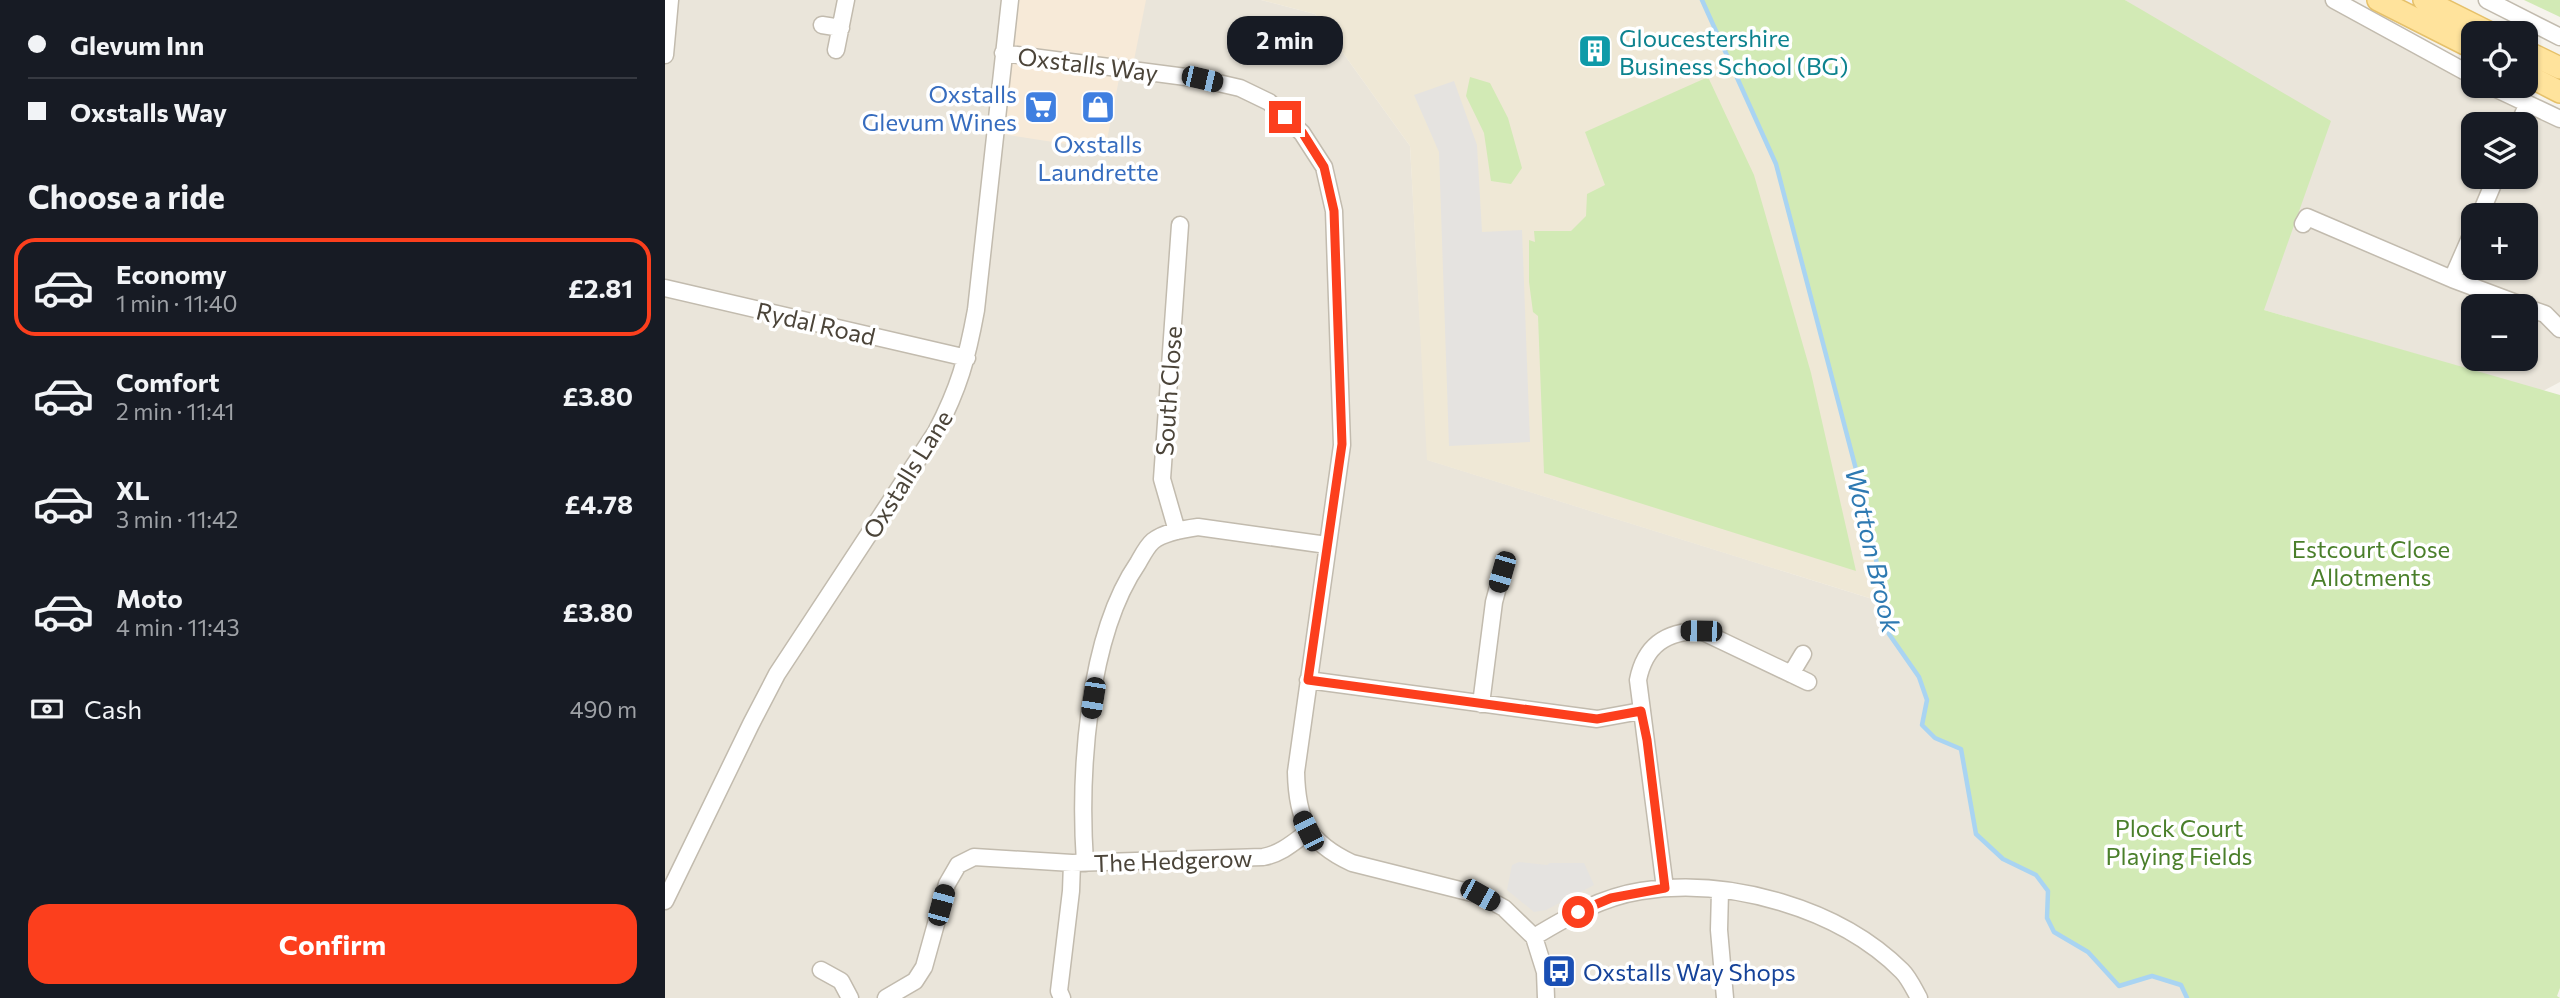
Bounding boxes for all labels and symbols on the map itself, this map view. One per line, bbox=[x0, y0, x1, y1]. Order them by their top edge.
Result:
callout: 2 min bbox=[1227, 16, 1343, 64]
place label: Gloucestershire Business School (BG) bbox=[1619, 23, 1848, 80]
building icon: Gloucestershire Business School (BG) bbox=[1576, 32, 1614, 70]
street label: Oxstalls Way bbox=[1016, 41, 1160, 87]
car bbox=[1180, 64, 1225, 94]
place label: Oxstalls Glevum Wines bbox=[862, 79, 1017, 136]
supermarket icon: Oxstalls Glevum Wines bbox=[1022, 88, 1060, 126]
shop icon: Oxstalls Laundrette bbox=[1079, 88, 1117, 126]
route end bbox=[1269, 101, 1301, 133]
place label: Oxstalls Laundrette bbox=[1037, 129, 1159, 186]
street label: Rydal Road bbox=[754, 295, 878, 351]
street label: South Close bbox=[1149, 325, 1187, 457]
street label: Oxstalls Lane bbox=[856, 404, 958, 544]
water label: Wotton Brook bbox=[1840, 464, 1908, 636]
park label: Estcourt Close Allotments bbox=[2292, 534, 2450, 591]
car bbox=[1487, 549, 1518, 595]
car bbox=[1680, 620, 1723, 642]
car bbox=[1080, 676, 1107, 720]
car bbox=[1290, 808, 1327, 854]
park label: Plock Court Playing Fields bbox=[2106, 813, 2252, 870]
street label: The Hedgerow bbox=[1093, 843, 1253, 877]
car bbox=[1457, 876, 1504, 914]
car bbox=[926, 882, 957, 928]
route start bbox=[1562, 896, 1594, 928]
bus stop icon: Oxstalls Way Shops bbox=[1540, 952, 1578, 990]
place label: Oxstalls Way Shops bbox=[1583, 957, 1796, 986]

